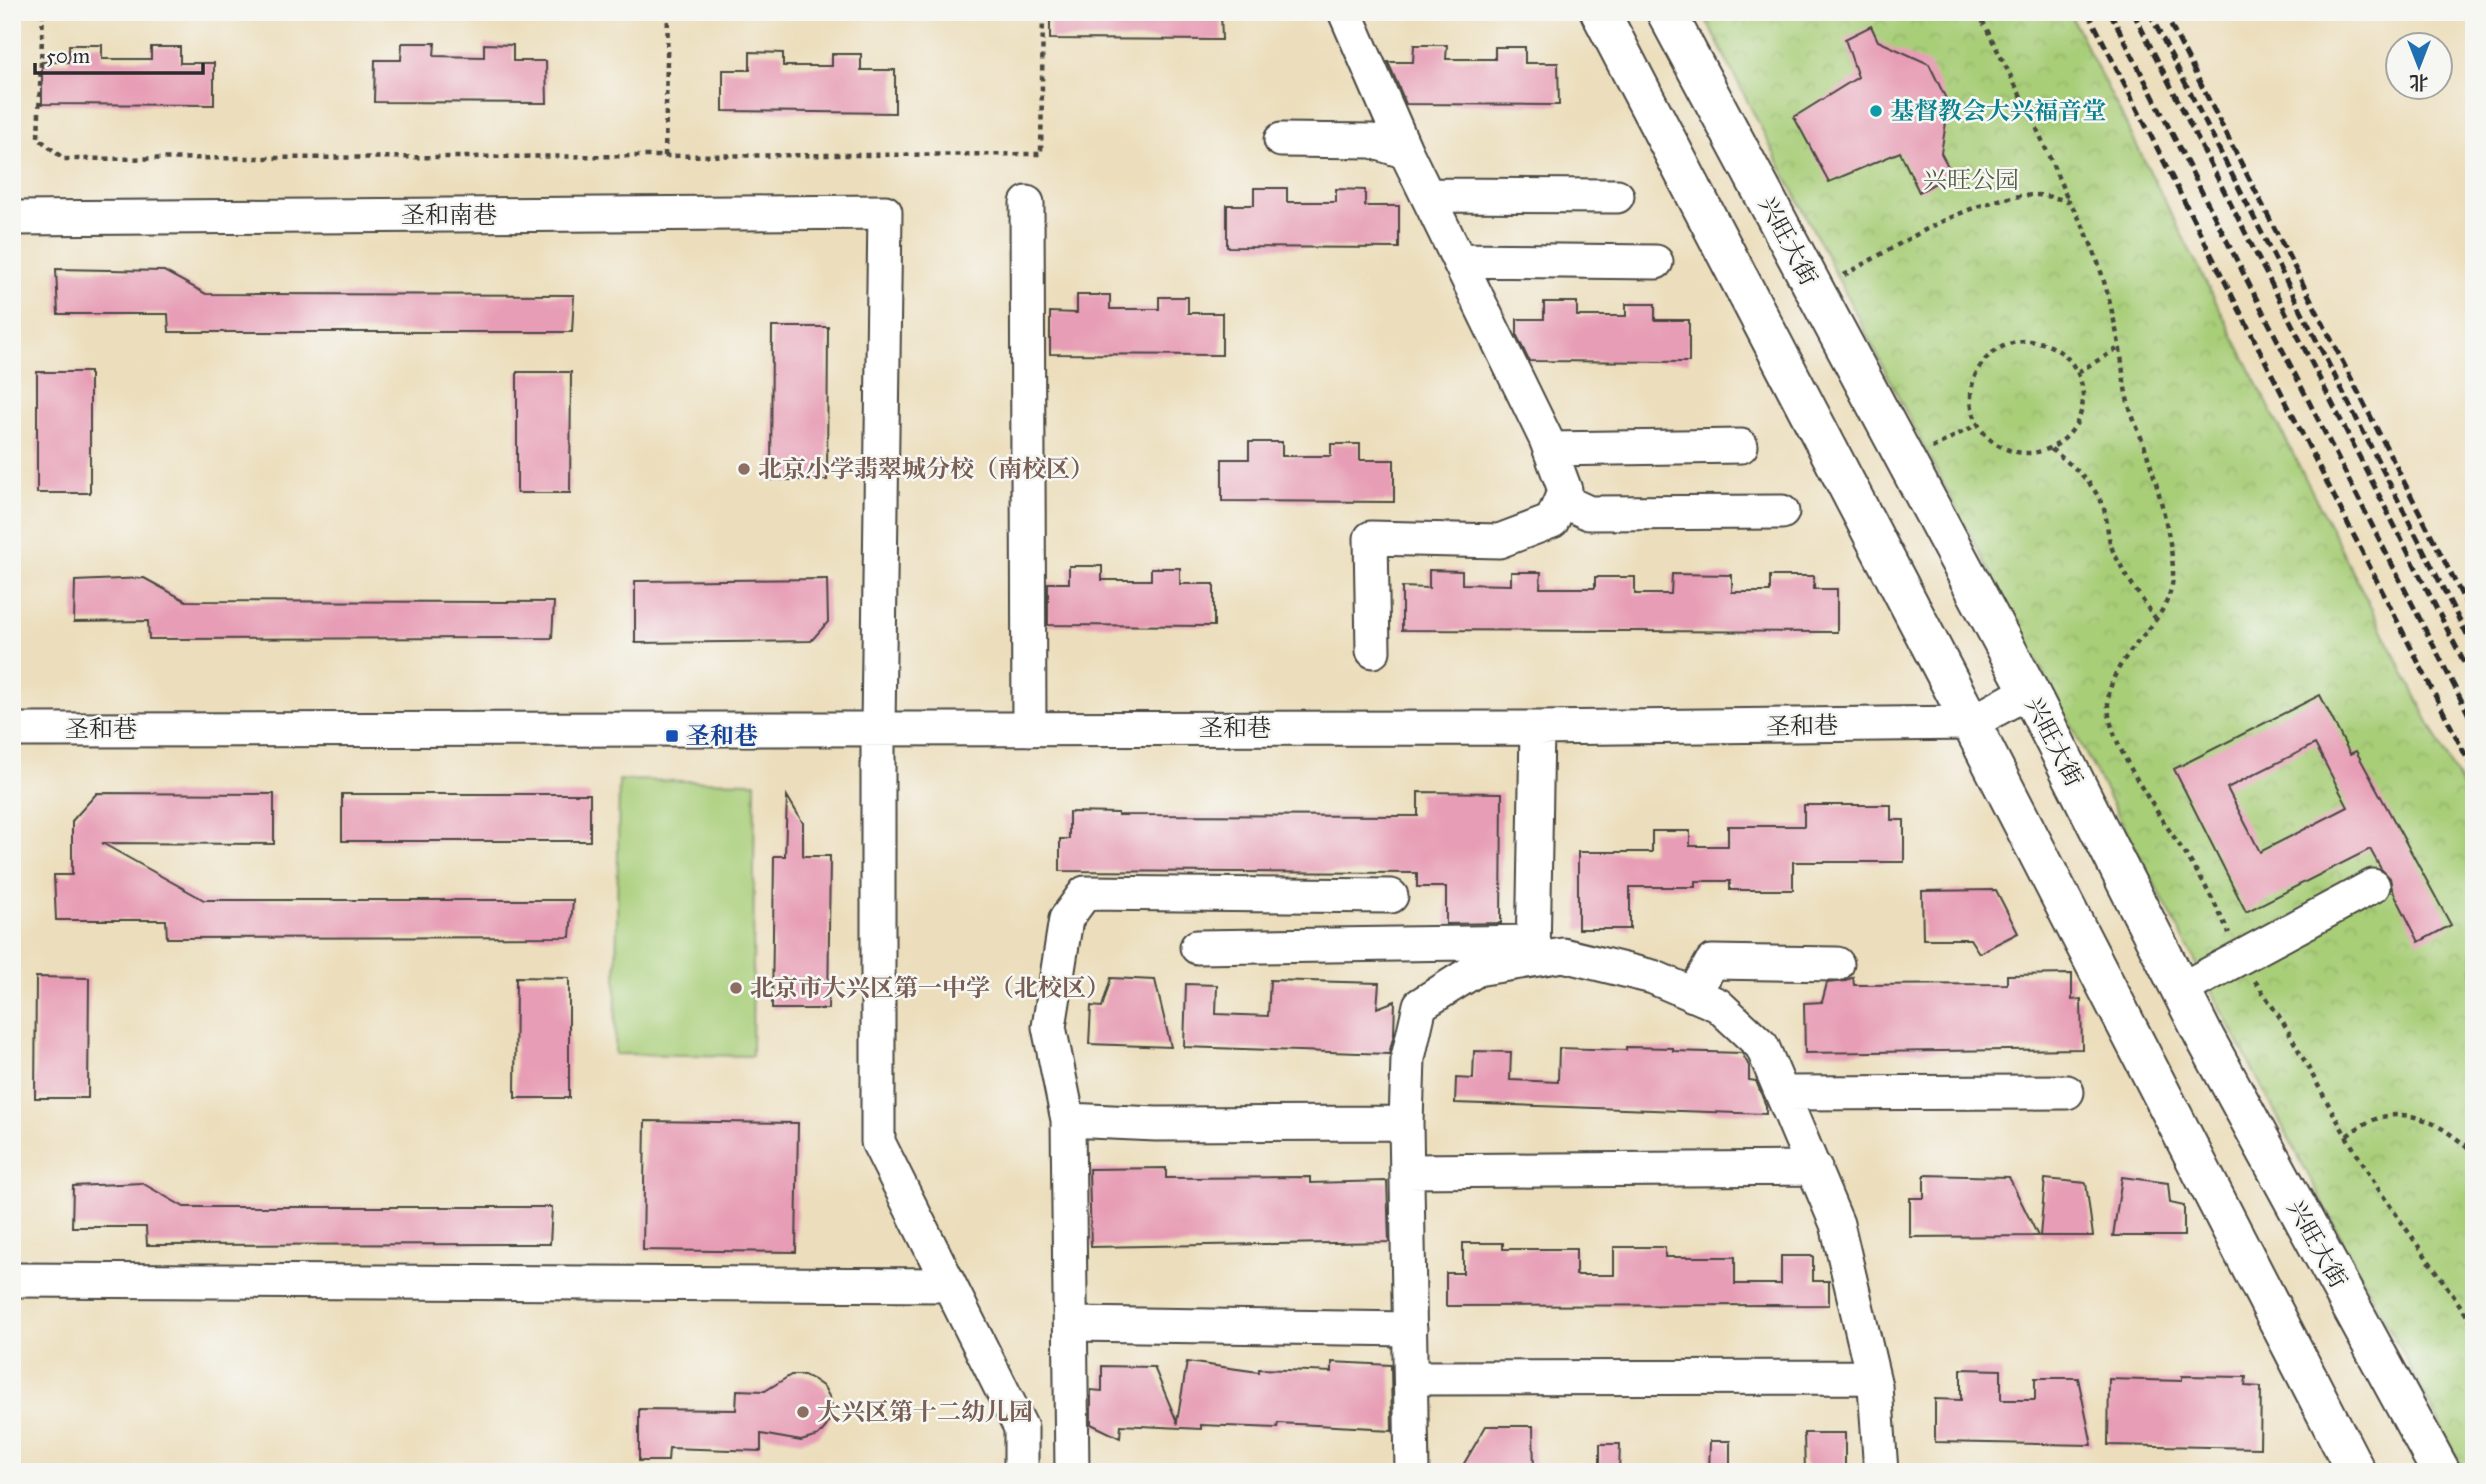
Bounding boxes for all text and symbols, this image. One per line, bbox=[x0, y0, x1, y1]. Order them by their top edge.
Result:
scale bar bbox=[35, 32, 203, 76]
north arrow bbox=[2384, 32, 2454, 102]
text: 50 m bbox=[46, 43, 91, 69]
text: 北 bbox=[2409, 71, 2429, 94]
place label: 基督教会大兴福音堂 bbox=[1890, 96, 2106, 126]
marker: 基督教会大兴福音堂 bbox=[1868, 103, 1884, 119]
park label: 兴旺公园 bbox=[1923, 165, 2019, 195]
street label: 兴旺大街 bbox=[1752, 192, 1824, 290]
street label: 圣和南巷 bbox=[401, 200, 497, 230]
place label: 北京小学翡翠城分校（南校区） bbox=[758, 454, 1094, 484]
marker: 北京小学翡翠城分校（南校区） bbox=[736, 461, 752, 477]
street label: 兴旺大街 bbox=[2019, 692, 2089, 792]
street label: 圣和巷 bbox=[1766, 710, 1838, 742]
street label: 圣和巷 bbox=[1199, 713, 1271, 743]
street label: 圣和巷 bbox=[65, 714, 137, 744]
place label: 圣和巷 bbox=[686, 721, 758, 751]
marker: 圣和巷 bbox=[664, 728, 680, 744]
place label: 北京市大兴区第一中学（北校区） bbox=[750, 973, 1110, 1003]
marker: 北京市大兴区第一中学（北校区） bbox=[728, 980, 744, 996]
street label: 兴旺大街 bbox=[2281, 1195, 2353, 1293]
place label: 大兴区第十二幼儿园 bbox=[817, 1397, 1033, 1427]
marker: 大兴区第十二幼儿园 bbox=[795, 1404, 811, 1420]

